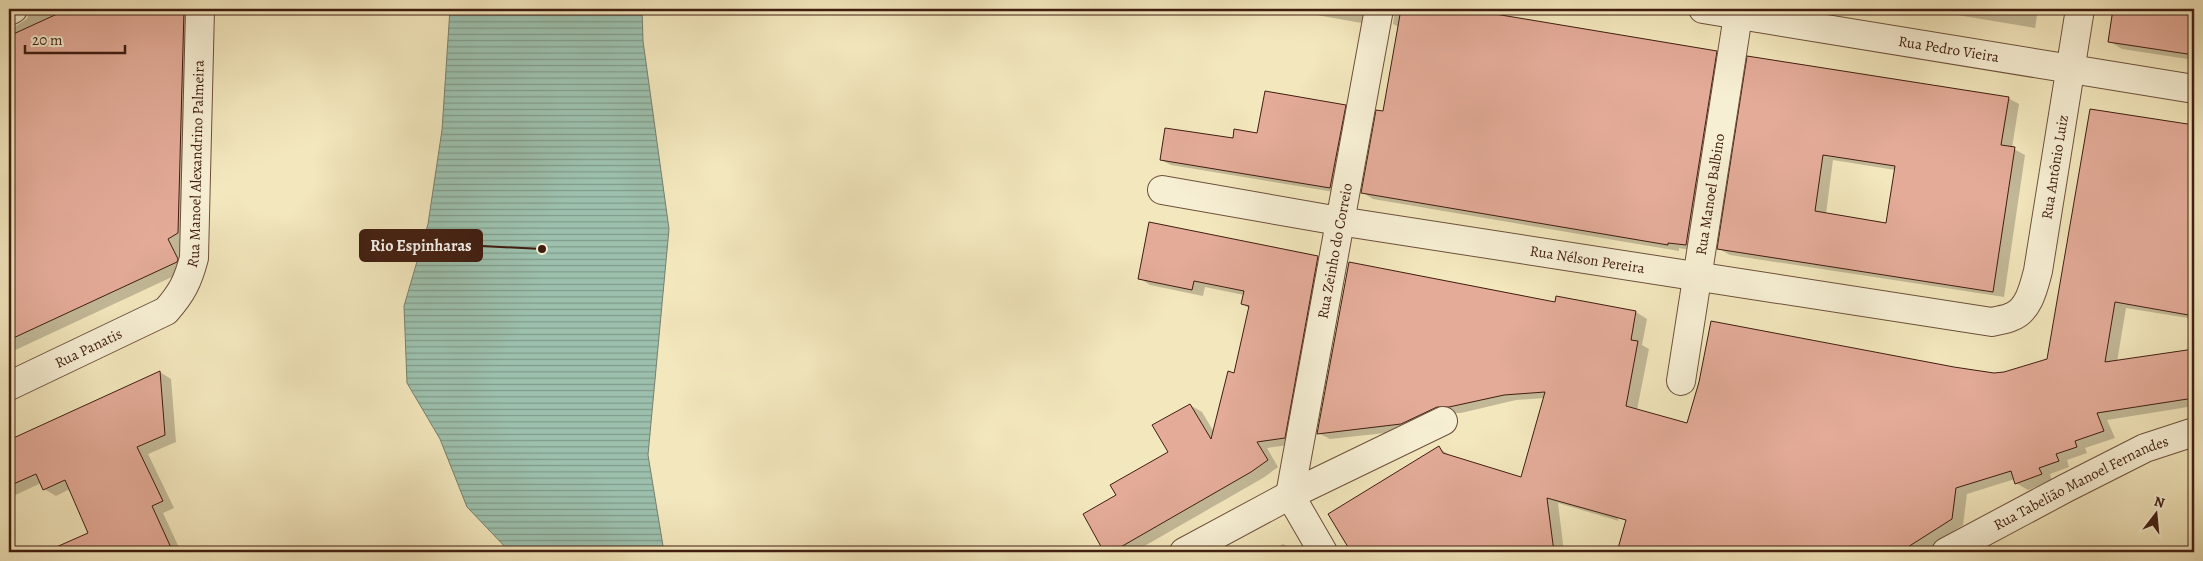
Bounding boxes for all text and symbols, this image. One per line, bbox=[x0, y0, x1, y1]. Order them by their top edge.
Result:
scale bar bbox=[25, 22, 125, 54]
text: 20 m bbox=[32, 30, 63, 50]
street label: Rua Pedro Vieira bbox=[1897, 31, 2001, 67]
street label: Rua Manoel Alexandrino Palmeira bbox=[182, 60, 209, 270]
street label: Rua Antônio Luiz bbox=[2036, 113, 2073, 221]
street label: Rua Manoel Balbino bbox=[1691, 132, 1729, 256]
street label: Rua Zeinho do Correio bbox=[1312, 181, 1357, 320]
callout: Rio Espinharas bbox=[360, 230, 482, 261]
text: Rio Espinharas bbox=[370, 235, 472, 257]
street label: Rua Nélson Pereira bbox=[1529, 241, 1646, 278]
street label: Rua Panatis bbox=[51, 323, 125, 373]
street label: Rua Tabelião Manoel Fernandes bbox=[1990, 431, 2171, 535]
north arrow bbox=[2130, 488, 2180, 538]
text: N bbox=[2152, 491, 2167, 513]

